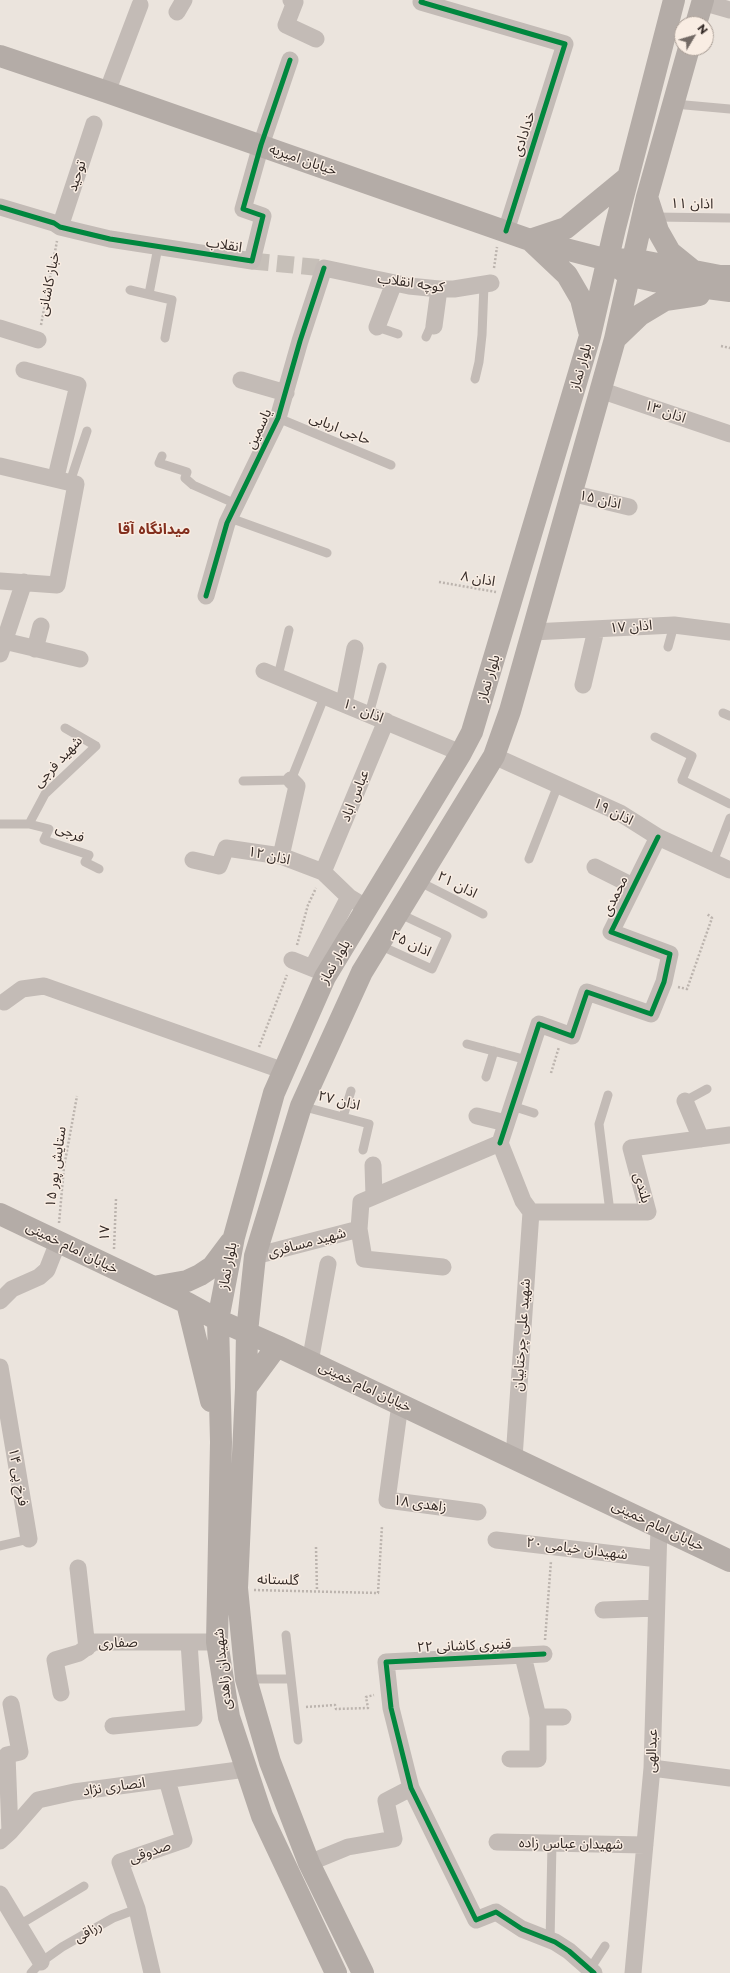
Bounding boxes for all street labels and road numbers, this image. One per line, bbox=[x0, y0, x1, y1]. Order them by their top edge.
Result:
street label: خدادادی bbox=[509, 109, 539, 159]
street label: خیابان امیریه bbox=[267, 141, 339, 179]
street label: توحید bbox=[64, 158, 90, 194]
street label: اذان ۱۱ bbox=[671, 195, 713, 213]
street label: انقلاب bbox=[205, 234, 243, 256]
street label: خباز کاشانی bbox=[35, 251, 63, 317]
street label: کوچه انقلاب bbox=[376, 270, 446, 296]
street label: بلوار نماز bbox=[566, 342, 596, 392]
street label: اذان ۱۳ bbox=[642, 397, 688, 427]
street label: یاسمین bbox=[242, 406, 276, 452]
street label: حاجی اربابی bbox=[307, 409, 373, 449]
street label: اذان ۱۵ bbox=[577, 487, 623, 513]
street label: اذان ۸ bbox=[460, 568, 496, 590]
street label: اذان ۱۷ bbox=[609, 617, 653, 637]
street label: بلوار نماز bbox=[474, 653, 504, 703]
street label: اذان ۱۰ bbox=[340, 695, 386, 727]
street label: شهید فرجی bbox=[30, 733, 86, 791]
street label: عباس اباد bbox=[337, 768, 373, 824]
street label: اذان ۱۹ bbox=[590, 795, 636, 829]
street label: فرجی bbox=[53, 819, 87, 847]
street label: اذان ۱۲ bbox=[246, 843, 292, 869]
street label: اذان ۲۱ bbox=[434, 868, 480, 902]
street label: محمدی bbox=[598, 873, 632, 919]
street label: اذان ۲۵ bbox=[388, 927, 434, 961]
street label: بلوار نماز bbox=[316, 937, 354, 987]
street label: اذان ۲۷ bbox=[316, 1088, 362, 1114]
street label: ستایش پور ۱۵ bbox=[42, 1125, 70, 1209]
street label: بلندی bbox=[630, 1171, 654, 1205]
street label: خیابان امام خمینی bbox=[23, 1218, 121, 1278]
street label: ۱۷ bbox=[96, 1225, 114, 1241]
street label: شهید مسافری bbox=[266, 1225, 348, 1261]
street label: بلوار نماز bbox=[215, 1241, 241, 1291]
street label: شهید علی چرختابیان bbox=[510, 1278, 534, 1392]
street label: خیابان امام خمینی bbox=[316, 1358, 414, 1416]
street label: فرخ پی ۱۴ bbox=[5, 1447, 31, 1507]
street label: زاهدی ۱۸ bbox=[392, 1492, 448, 1516]
street label: خیابان امام خمینی bbox=[609, 1497, 707, 1555]
street label: شهیدان خیامی ۲۰ bbox=[525, 1534, 629, 1564]
street label: گلستانه bbox=[257, 1571, 299, 1589]
street label: شهیدان زاهدی bbox=[210, 1628, 236, 1710]
street label: صفاری bbox=[98, 1634, 138, 1652]
street label: قنبری کاشانی ۲۲ bbox=[417, 1636, 511, 1656]
street label: عبدالهی bbox=[643, 1729, 661, 1773]
street label: انصاری نژاد bbox=[82, 1774, 146, 1800]
street label: شهیدان عباس زاده bbox=[519, 1835, 623, 1853]
street label: صدوقی bbox=[127, 1837, 173, 1867]
street label: رزاقی bbox=[71, 1917, 105, 1947]

